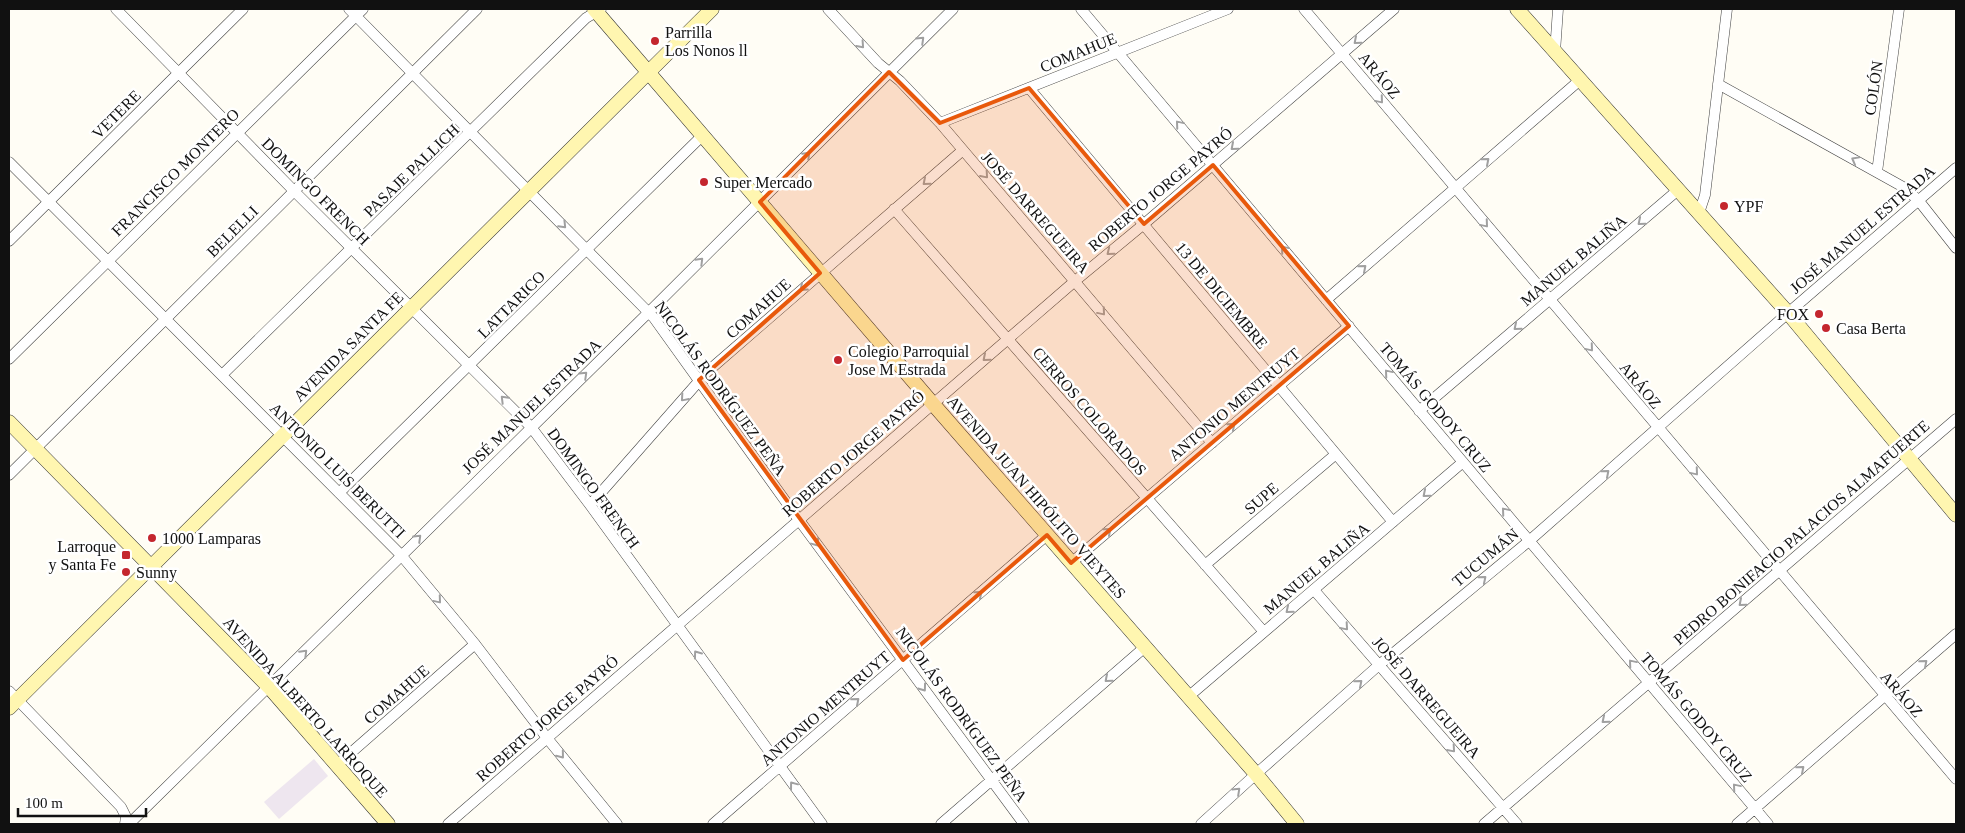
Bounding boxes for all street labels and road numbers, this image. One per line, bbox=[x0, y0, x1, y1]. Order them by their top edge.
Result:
street label: COMAHUE bbox=[1038, 29, 1119, 75]
street label: ARÁOZ bbox=[1355, 48, 1405, 102]
street label: COLÓN bbox=[1860, 59, 1886, 117]
street label: VETERE bbox=[89, 87, 144, 142]
street label: FRANCISCO MONTERO bbox=[108, 105, 243, 240]
street label: PASAJE PALLICH bbox=[360, 120, 463, 220]
street label: ROBERTO JORGE PAYRÓ bbox=[1084, 123, 1236, 255]
street label: DOMINGO FRENCH bbox=[259, 134, 373, 249]
street label: JOSÉ DARREGUEIRA bbox=[978, 148, 1094, 277]
street label: JOSÉ MANUEL ESTRADA bbox=[1786, 161, 1938, 297]
street label: BELELLI bbox=[203, 202, 261, 260]
street label: MANUEL BALIÑA bbox=[1517, 211, 1630, 309]
street label: 13 DE DICIEMBRE bbox=[1172, 239, 1271, 352]
street label: LATTARICO bbox=[474, 267, 548, 341]
street label: COMAHUE bbox=[723, 275, 794, 342]
street label: AVENIDA SANTA FE bbox=[290, 288, 407, 405]
street label: NICOLÁS RODRÍGUEZ PEÑA bbox=[652, 297, 791, 479]
street label: JOSÉ MANUEL ESTRADA bbox=[458, 335, 604, 477]
street label: TOMÁS GODOY CRUZ bbox=[1377, 339, 1495, 475]
street label: CERROS COLORADOS bbox=[1029, 344, 1150, 479]
street label: ANTONIO MENTRUYT bbox=[1165, 345, 1303, 464]
street label: ARÁOZ bbox=[1616, 358, 1666, 412]
street label: ROBERTO JORGE PAYRÓ bbox=[778, 386, 928, 520]
street label: AVENIDA JUAN HIPÓLITO VIEYTES bbox=[944, 392, 1130, 602]
street label: ANTONIO LUIS BERUTTI bbox=[267, 399, 409, 541]
street label: PEDRO BONIFACIO PALACIOS ALMAFUERTE bbox=[1670, 417, 1933, 648]
street label: DOMINGO FRENCH bbox=[544, 425, 643, 552]
street label: SUPE bbox=[1241, 479, 1282, 518]
street label: MANUEL BALIÑA bbox=[1260, 519, 1373, 617]
street label: TUCUMÁN bbox=[1448, 524, 1522, 590]
street label: AVENIDA ALBERTO LARROQUE bbox=[220, 614, 391, 801]
street label: NICOLÁS RODRÍGUEZ PEÑA bbox=[893, 623, 1032, 805]
street label: JOSÉ DARREGUEIRA bbox=[1369, 633, 1485, 762]
street label: ANTONIO MENTRUYT bbox=[757, 648, 894, 769]
street label: TOMÁS GODOY CRUZ bbox=[1638, 649, 1756, 785]
street label: ROBERTO JORGE PAYRÓ bbox=[472, 651, 622, 785]
street label: COMAHUE bbox=[360, 661, 432, 727]
street label: ARÁOZ bbox=[1877, 667, 1927, 721]

